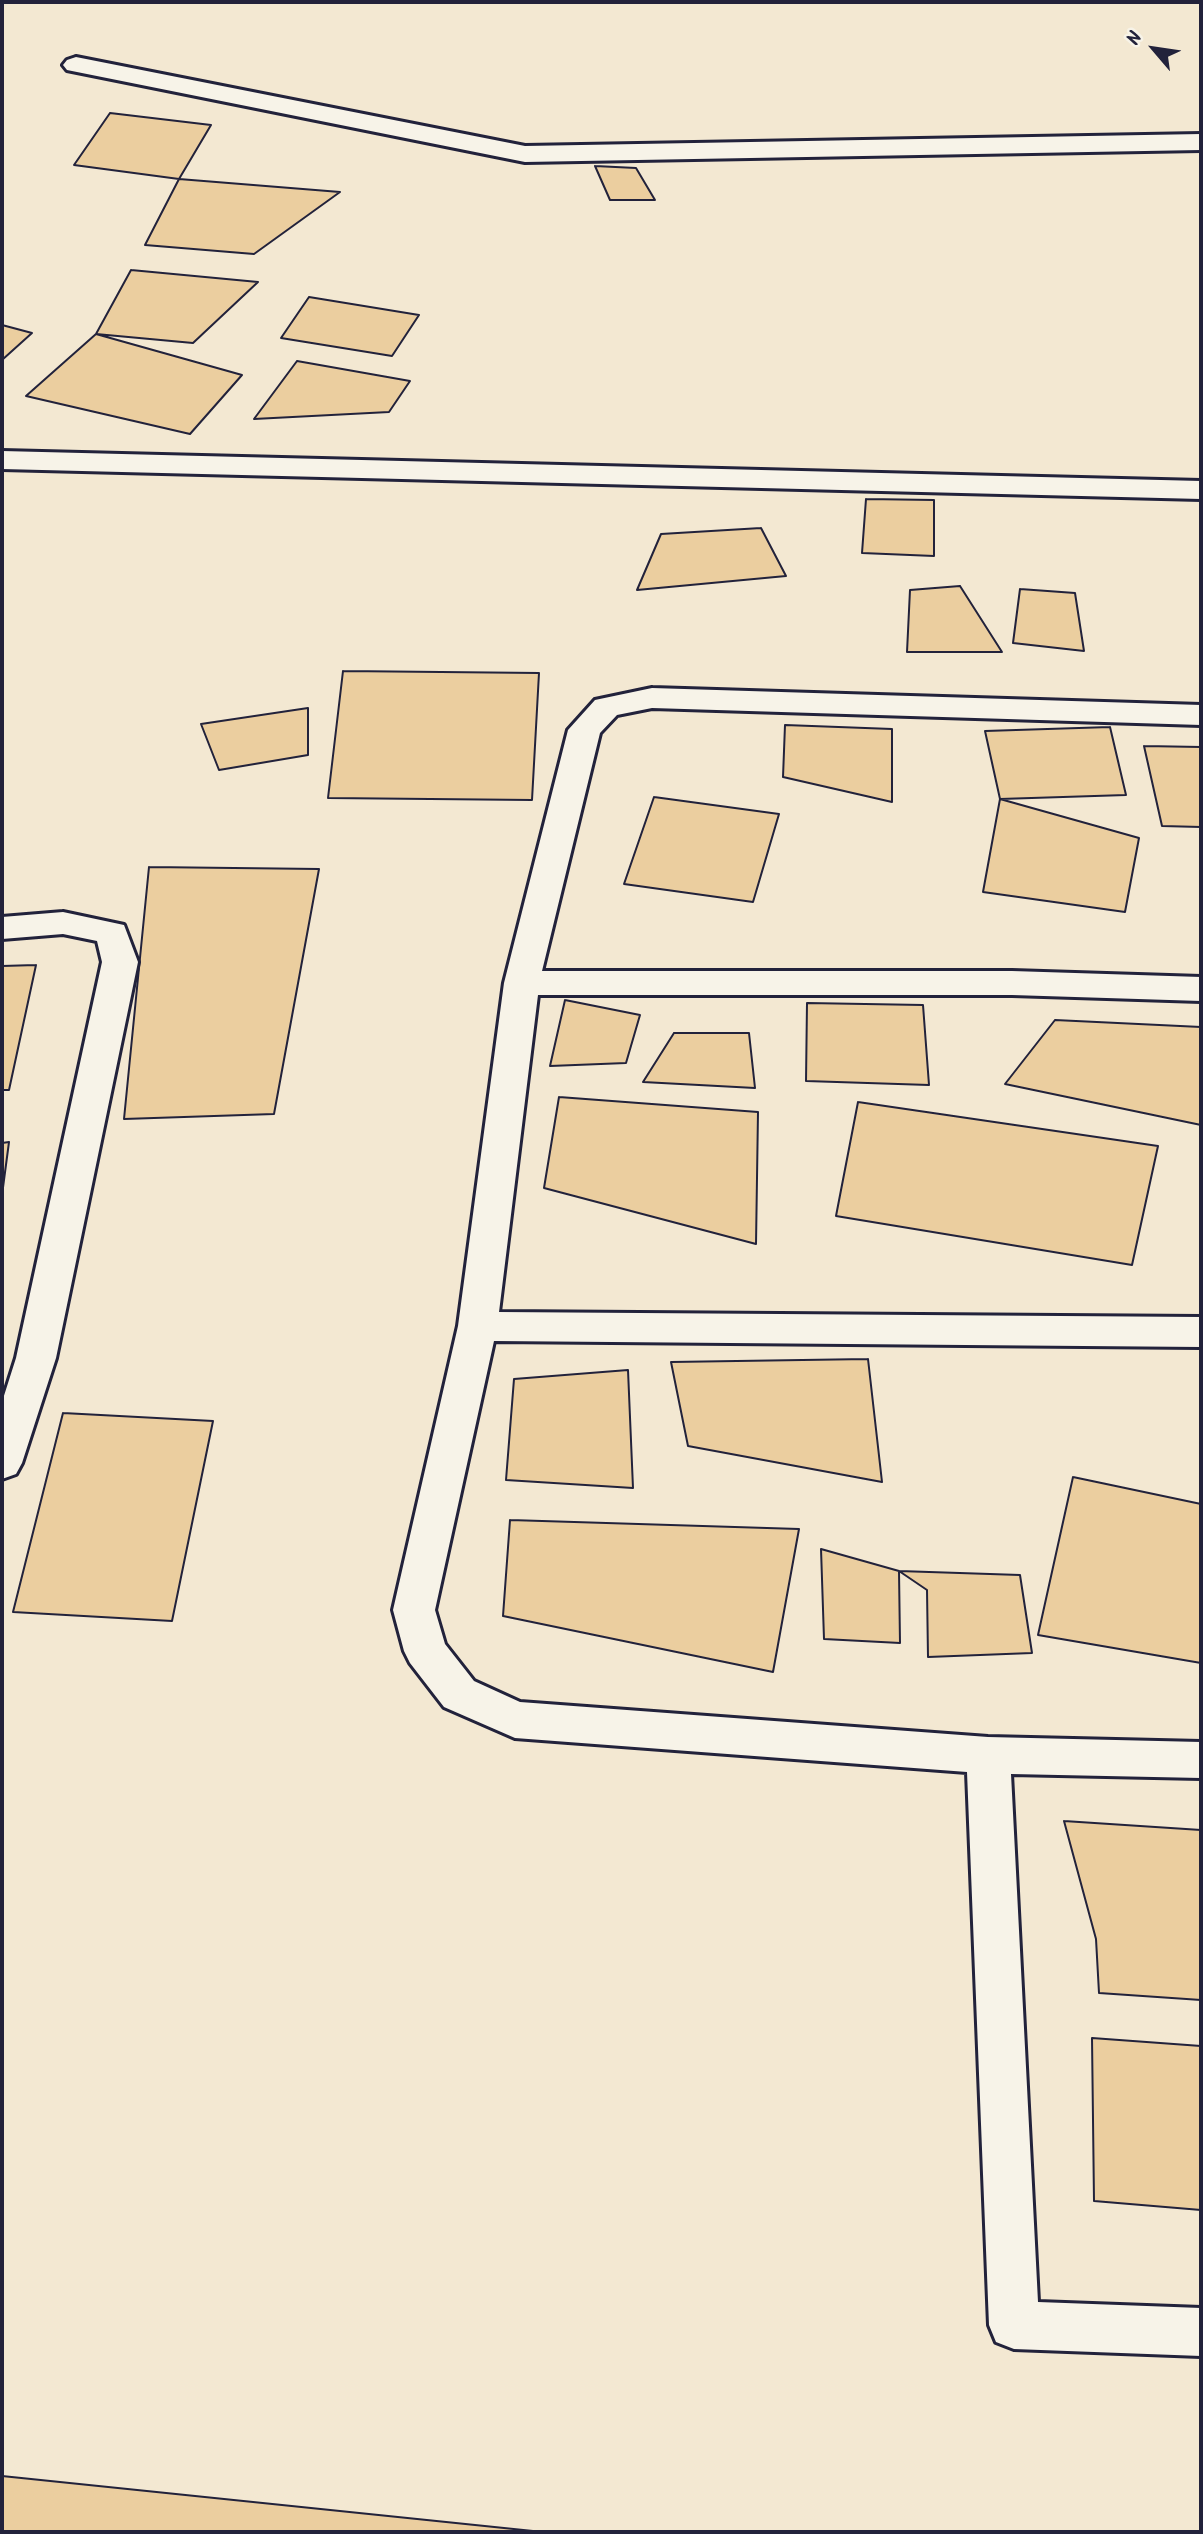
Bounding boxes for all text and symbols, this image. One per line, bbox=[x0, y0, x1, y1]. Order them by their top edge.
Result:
north arrow bbox=[1119, 14, 1189, 84]
text: N bbox=[1120, 26, 1152, 51]

